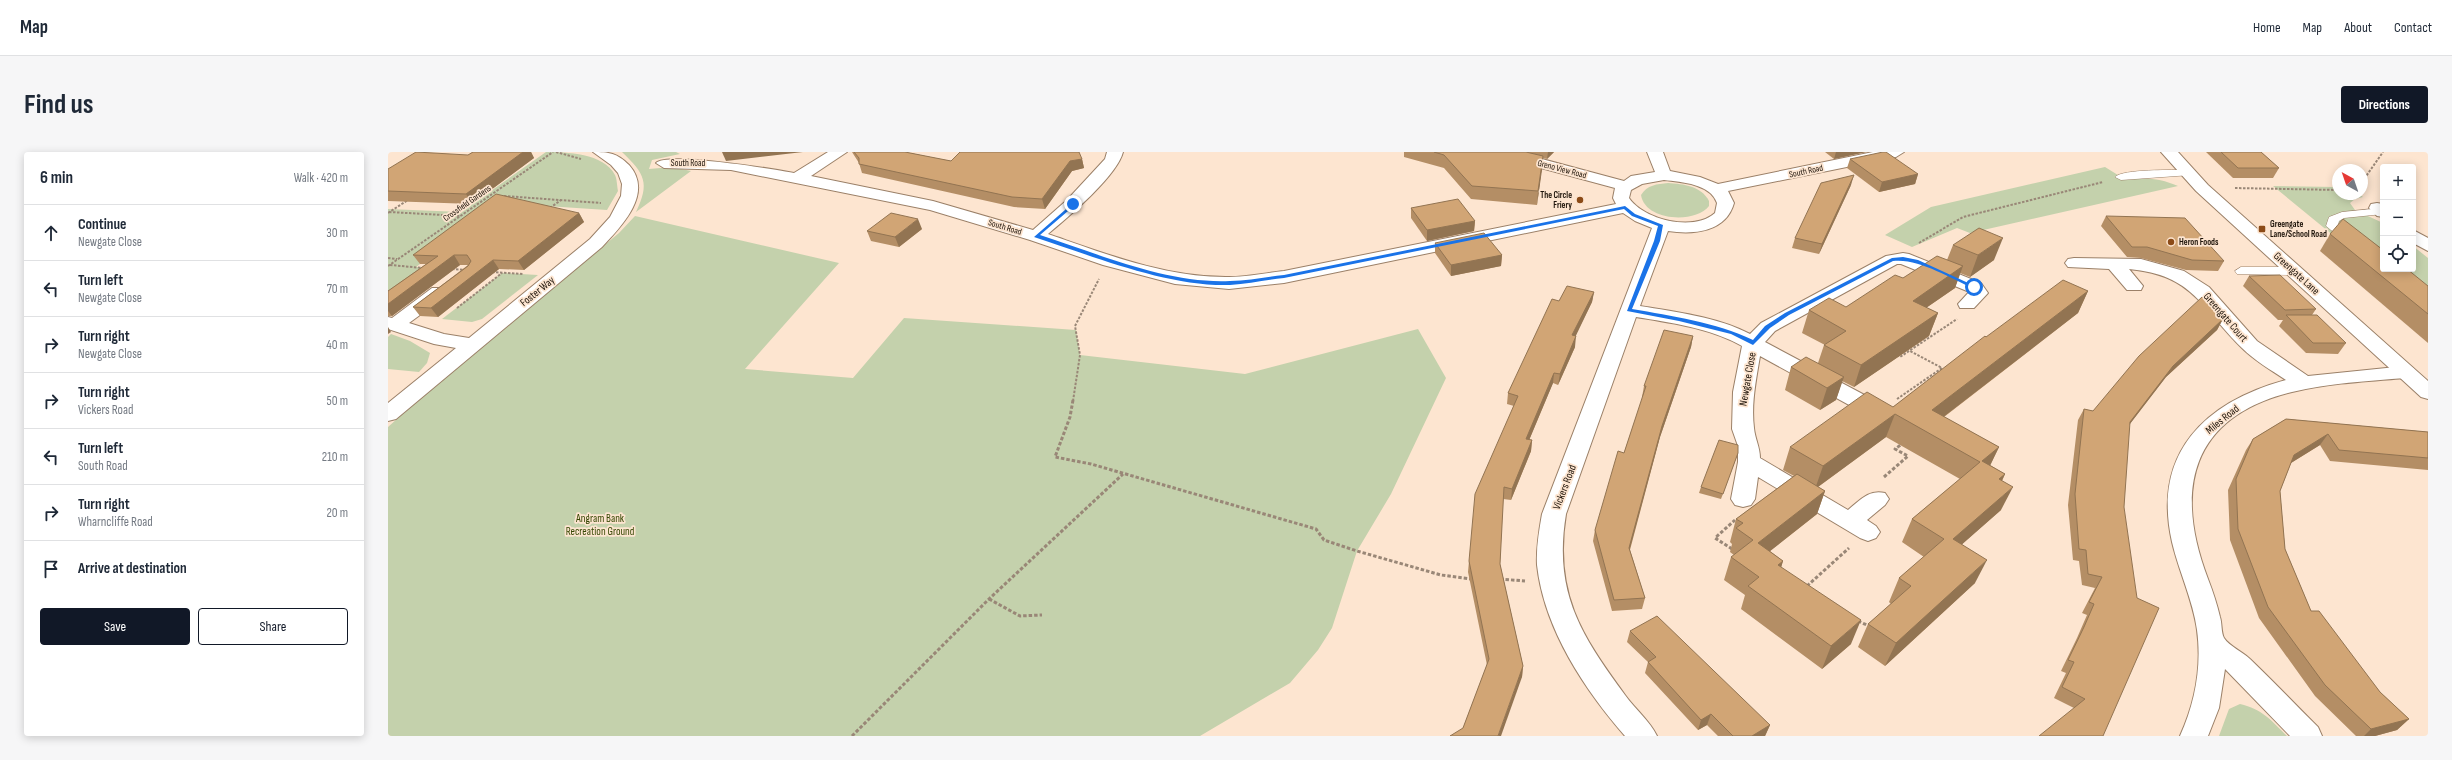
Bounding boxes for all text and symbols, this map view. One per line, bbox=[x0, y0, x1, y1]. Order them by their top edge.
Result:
text: Map bbox=[20, 16, 48, 39]
text: Home bbox=[2253, 19, 2281, 36]
text: Map bbox=[2303, 19, 2322, 36]
text: About bbox=[2344, 19, 2372, 36]
text: Contact bbox=[2394, 19, 2432, 36]
button: Directions bbox=[2341, 86, 2428, 123]
text: Find us bbox=[24, 88, 93, 121]
street label: South Road bbox=[671, 158, 705, 169]
street label: Greno View Road bbox=[1536, 158, 1588, 181]
street label: South Road bbox=[1788, 162, 1824, 180]
north arrow bbox=[2332, 164, 2368, 200]
map controls bbox=[2380, 164, 2416, 272]
button: + bbox=[2380, 164, 2416, 200]
text: 6 min bbox=[40, 168, 73, 188]
text: Walk · 420 m bbox=[294, 170, 348, 186]
street label: Crossfield Gardens bbox=[441, 183, 493, 224]
place label: The Circle Friery bbox=[1540, 190, 1572, 211]
route end bbox=[1064, 195, 1082, 213]
marker: The Circle Friery bbox=[1575, 195, 1585, 205]
button: − bbox=[2380, 200, 2416, 236]
text: Continue bbox=[78, 215, 127, 234]
street label: South Road bbox=[987, 217, 1023, 238]
place label: Greengate Lane/School Road bbox=[2270, 219, 2327, 240]
icon: ahead bbox=[40, 222, 62, 244]
marker: Greengate Lane/School Road bbox=[2257, 224, 2267, 234]
text: 30 m bbox=[326, 225, 348, 241]
text: Newgate Close bbox=[78, 234, 142, 250]
button: locate bbox=[2380, 236, 2416, 272]
marker: Heron Foods bbox=[2166, 237, 2176, 247]
place label: Heron Foods bbox=[2179, 237, 2219, 248]
street label: Greengate Lane bbox=[2271, 249, 2322, 297]
text: Turn left bbox=[78, 271, 123, 290]
street label: Foster Way bbox=[518, 273, 558, 309]
icon: left bbox=[40, 278, 62, 300]
route start bbox=[1965, 278, 1983, 296]
text: 70 m bbox=[327, 281, 348, 297]
text: Newgate Close bbox=[78, 290, 142, 306]
street label: Greengate Court bbox=[2201, 290, 2251, 345]
text: Turn right bbox=[78, 327, 130, 346]
icon: right bbox=[40, 334, 62, 356]
text: 40 m bbox=[326, 337, 348, 353]
text: Newgate Close bbox=[78, 346, 142, 362]
street label: Newgate Close bbox=[1736, 351, 1759, 407]
text: Turn right bbox=[78, 383, 130, 402]
icon: right bbox=[40, 390, 62, 412]
text: 50 m bbox=[327, 393, 348, 409]
text: Vickers Road bbox=[78, 402, 133, 418]
street label: Miles Road bbox=[2203, 402, 2242, 437]
text: Turn left bbox=[78, 439, 123, 458]
icon: left bbox=[40, 446, 62, 468]
text: 210 m bbox=[322, 449, 348, 465]
text: South Road bbox=[78, 458, 128, 474]
street label: Vickers Road bbox=[1550, 463, 1579, 511]
text: Turn right bbox=[78, 495, 130, 514]
icon: right bbox=[40, 502, 62, 524]
text: 20 m bbox=[326, 505, 348, 521]
park label: Angram Bank Recreation Ground bbox=[566, 512, 635, 538]
text: Wharncliffe Road bbox=[78, 514, 153, 530]
icon: arrive bbox=[40, 558, 62, 580]
text: Arrive at destination bbox=[78, 559, 187, 578]
button: Save bbox=[40, 608, 190, 645]
button: Share bbox=[198, 608, 348, 645]

